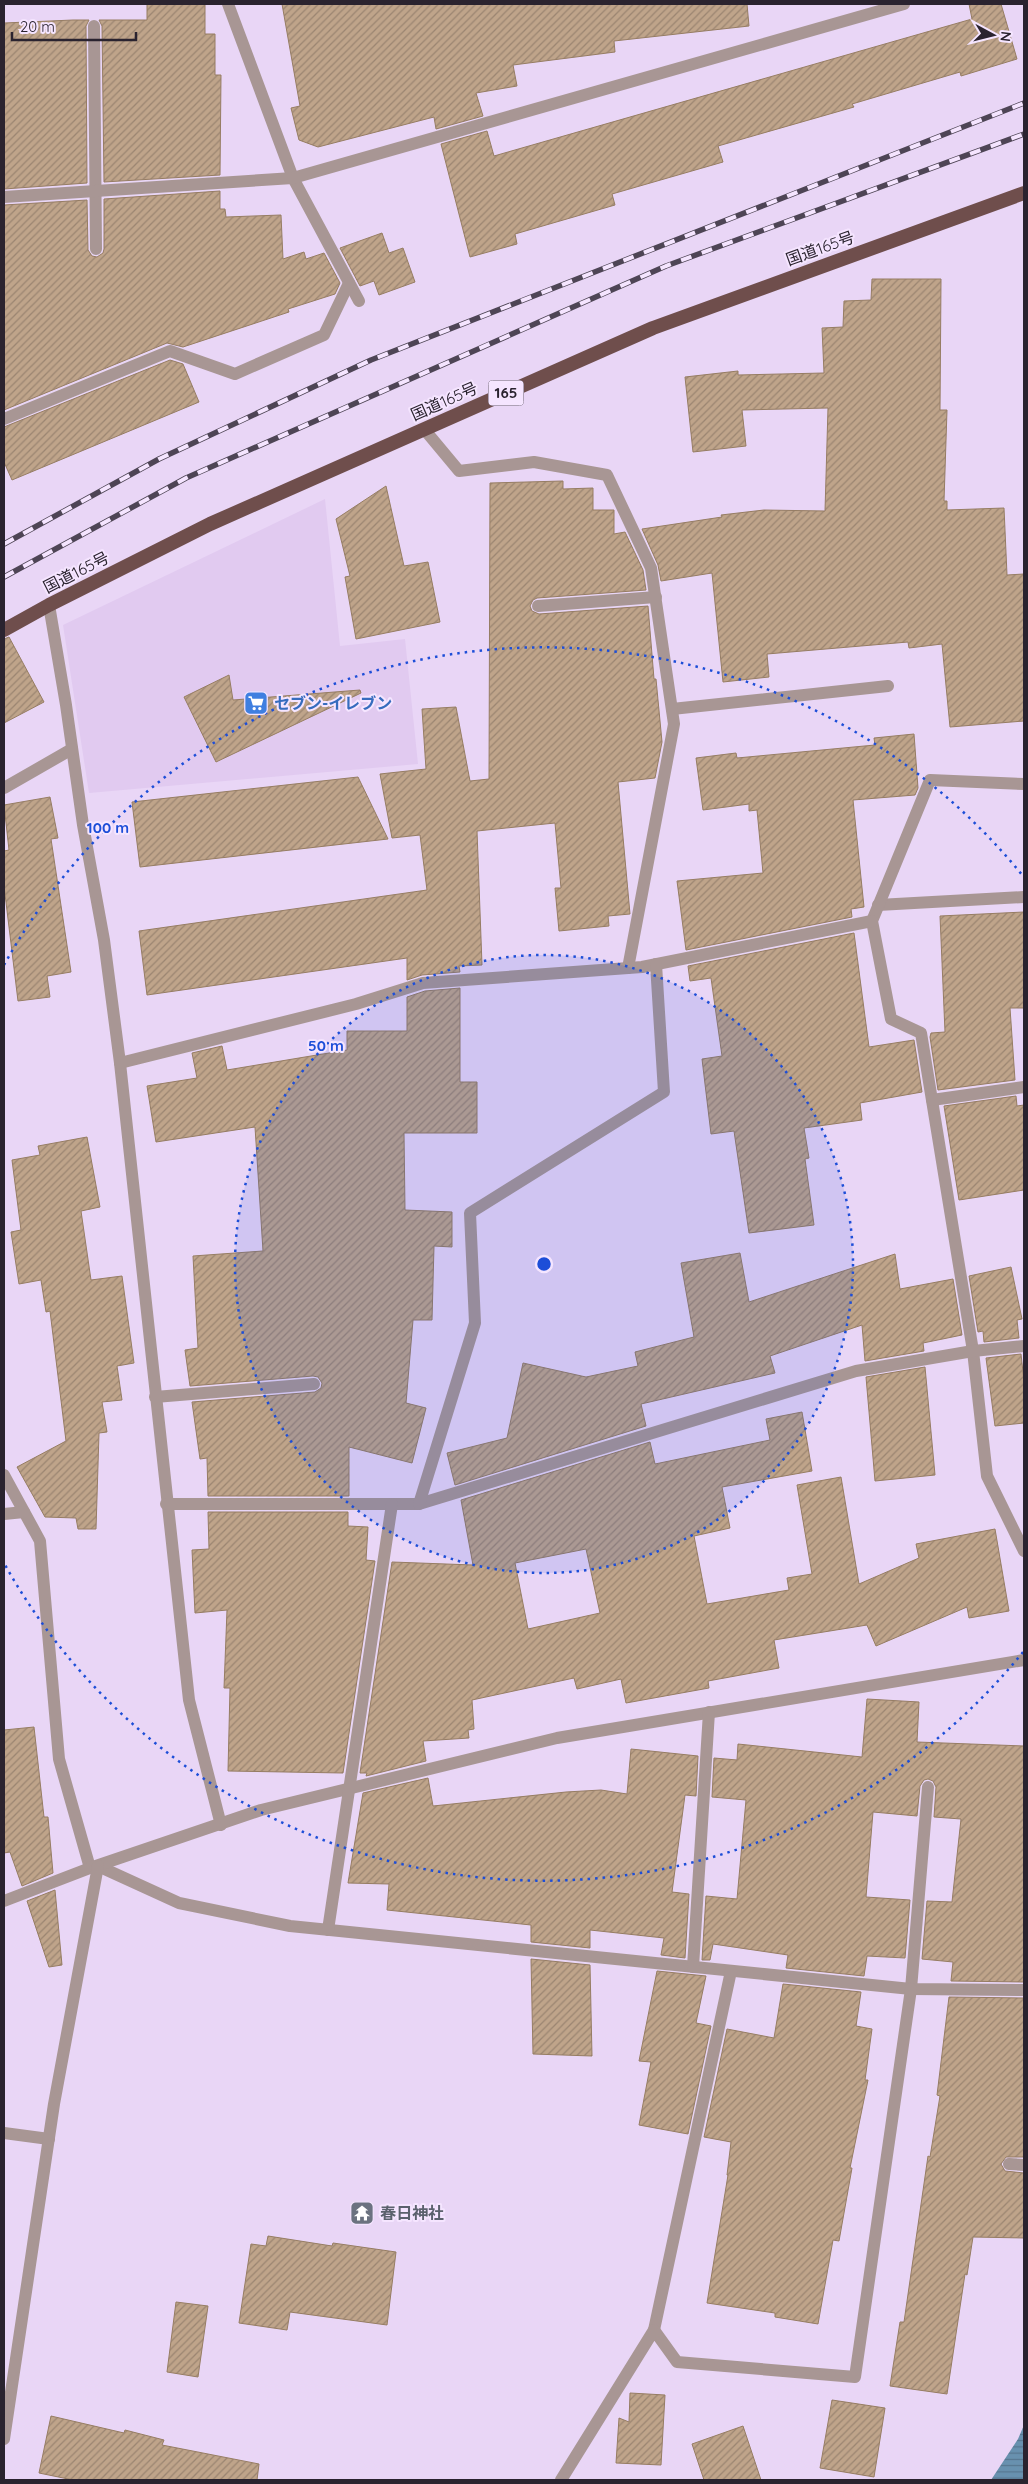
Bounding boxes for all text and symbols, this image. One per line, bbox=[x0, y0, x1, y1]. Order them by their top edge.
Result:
scale bar bbox=[12, 10, 136, 42]
north arrow bbox=[968, 10, 1018, 60]
text: 20 m bbox=[20, 17, 55, 36]
text: N bbox=[996, 30, 1015, 43]
street label: 国道165号 bbox=[783, 226, 857, 270]
street label: 国道165号 bbox=[407, 377, 481, 425]
road number: 165 bbox=[488, 380, 524, 406]
street label: 国道165号 bbox=[40, 547, 112, 597]
supermarket icon: セブン-イレブン bbox=[243, 690, 269, 716]
place label: セブン-イレブン bbox=[274, 693, 392, 713]
text: 100 m bbox=[87, 818, 129, 837]
text: 50 m bbox=[308, 1036, 344, 1055]
centre of rings bbox=[535, 1255, 553, 1273]
temple icon: 春日神社 bbox=[349, 2200, 375, 2226]
place label: 春日神社 bbox=[380, 2203, 444, 2223]

